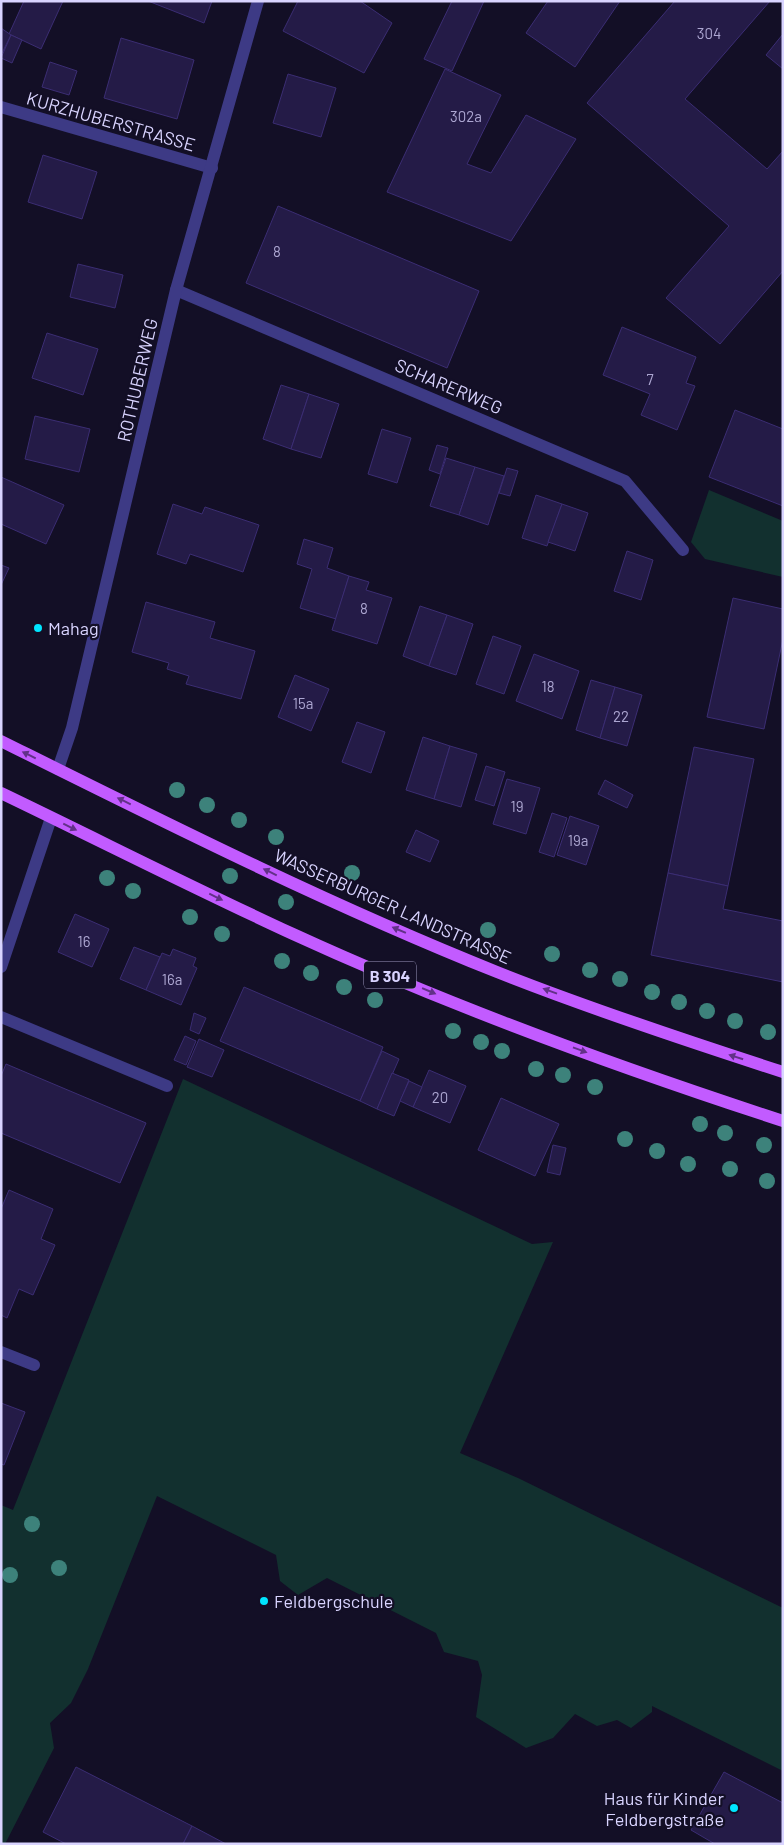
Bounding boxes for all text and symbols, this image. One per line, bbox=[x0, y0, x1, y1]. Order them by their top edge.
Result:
house number: 304 bbox=[697, 24, 721, 42]
street label: KURZHUBERSTRASSE bbox=[24, 86, 198, 156]
house number: 302a bbox=[450, 107, 482, 125]
house number: 8 bbox=[273, 242, 281, 260]
street label: ROTHUBERWEG bbox=[112, 316, 162, 444]
street label: SCHARERWEG bbox=[392, 354, 506, 418]
house number: 7 bbox=[646, 370, 654, 388]
house number: 8 bbox=[360, 599, 368, 617]
place label: Mahag bbox=[48, 617, 99, 639]
marker: Mahag bbox=[32, 622, 44, 634]
house number: 18 bbox=[541, 677, 555, 695]
house number: 15a bbox=[293, 694, 313, 712]
house number: 22 bbox=[613, 707, 629, 725]
one-way arrow bbox=[22, 751, 37, 759]
one-way arrow bbox=[117, 797, 131, 805]
house number: 19 bbox=[510, 797, 524, 815]
one-way arrow bbox=[62, 823, 77, 831]
house number: 19a bbox=[568, 831, 588, 849]
street label: WASSERBURGER LANDSTRASSE bbox=[271, 844, 515, 968]
one-way arrow bbox=[263, 868, 277, 876]
one-way arrow bbox=[209, 893, 223, 901]
one-way arrow bbox=[392, 926, 407, 934]
house number: 16 bbox=[78, 932, 90, 950]
road number: B 304 bbox=[364, 962, 416, 988]
house number: 16a bbox=[162, 970, 182, 988]
one-way arrow bbox=[542, 987, 557, 995]
one-way arrow bbox=[422, 988, 436, 996]
one-way arrow bbox=[573, 1046, 588, 1054]
one-way arrow bbox=[729, 1052, 744, 1060]
house number: 20 bbox=[432, 1088, 448, 1106]
place label: Feldbergschule bbox=[274, 1590, 393, 1612]
marker: Feldbergschule bbox=[258, 1595, 270, 1607]
place label: Haus für Kinder Feldbergstraße bbox=[604, 1787, 724, 1830]
marker: Haus für Kinder Feldbergstraße bbox=[728, 1802, 740, 1814]

